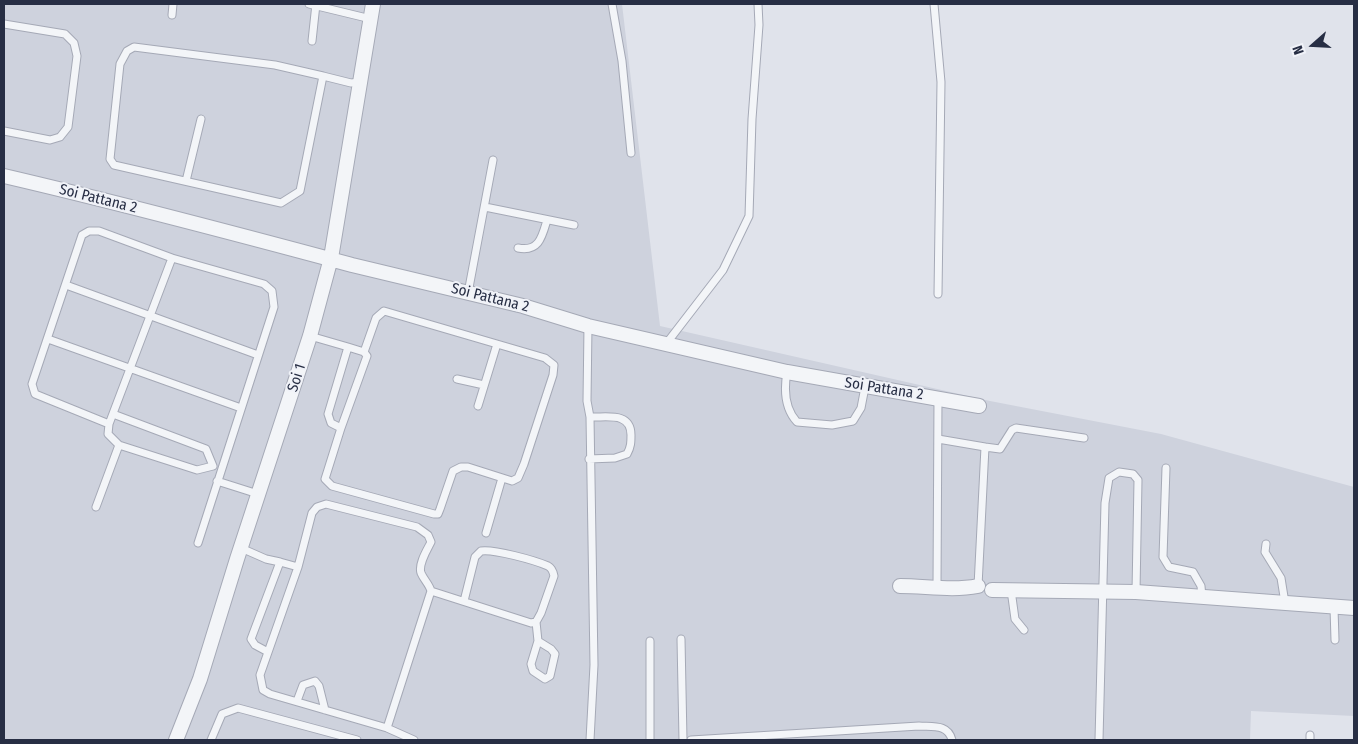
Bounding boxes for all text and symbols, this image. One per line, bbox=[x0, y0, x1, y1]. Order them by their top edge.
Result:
north arrow bbox=[1288, 20, 1338, 70]
text: N bbox=[1289, 43, 1308, 57]
street label: Soi Pattana 2 bbox=[57, 181, 139, 217]
street label: Soi Pattana 2 bbox=[449, 280, 531, 316]
street label: Soi 1 bbox=[284, 362, 310, 394]
street label: Soi Pattana 2 bbox=[843, 374, 925, 404]

